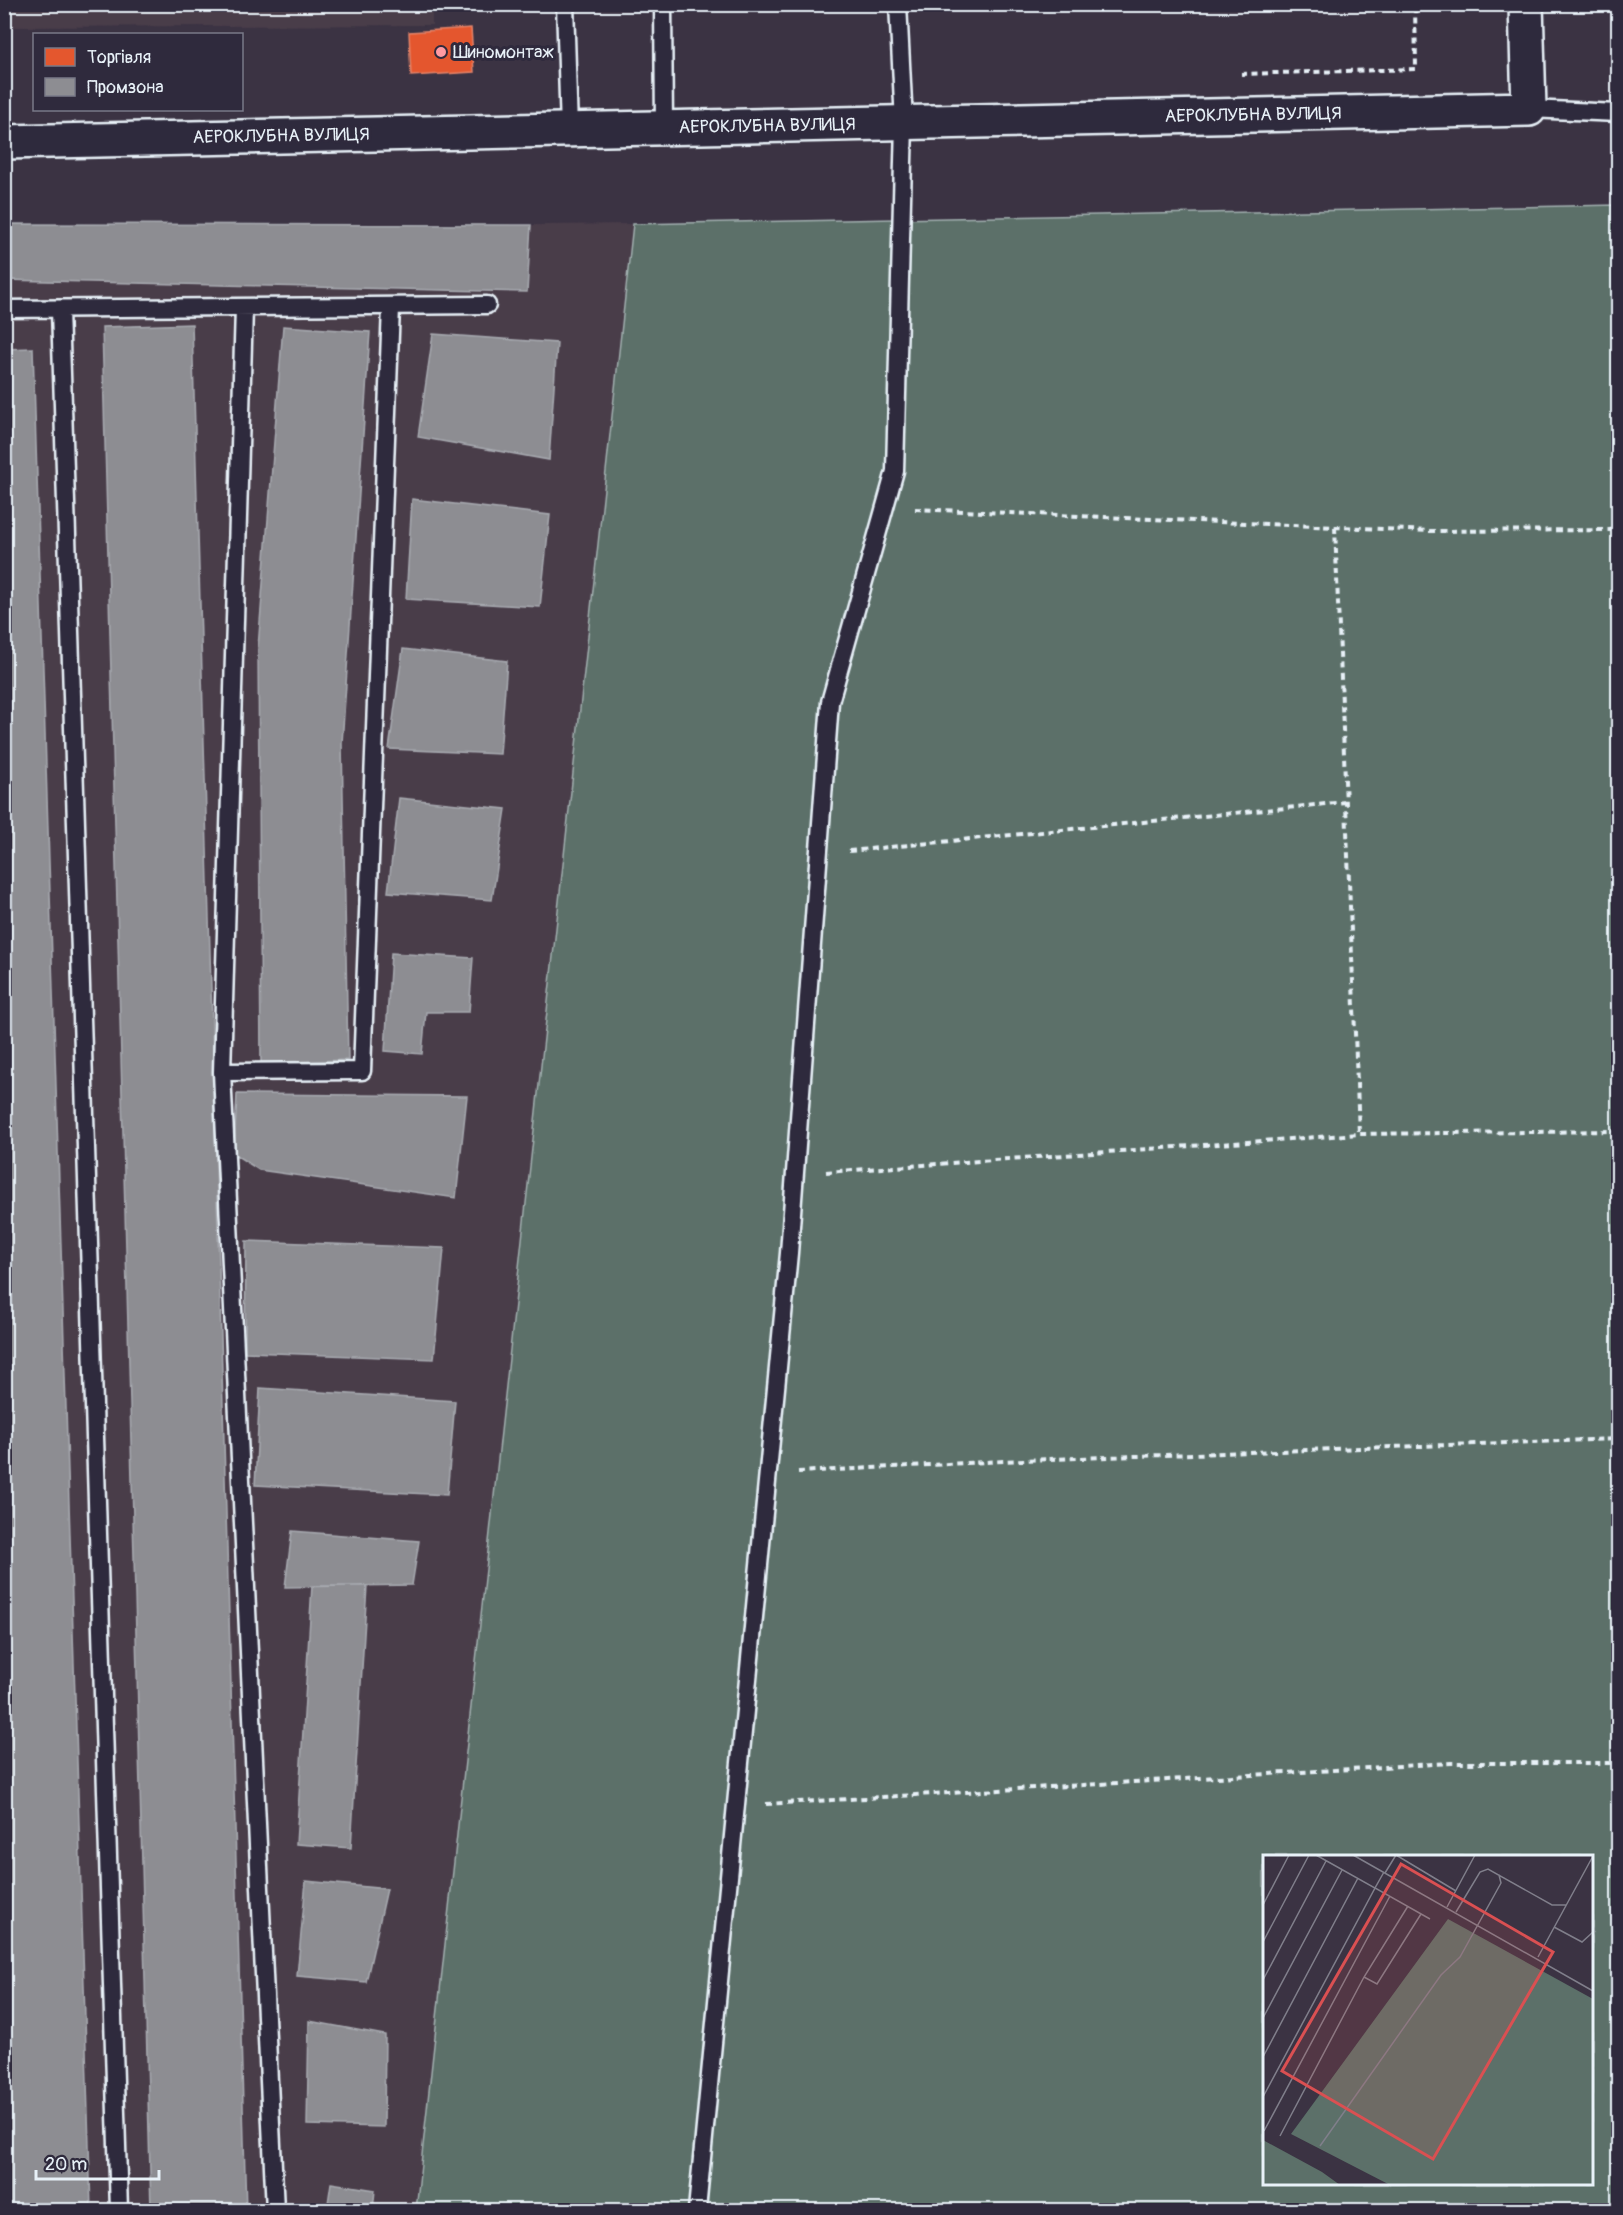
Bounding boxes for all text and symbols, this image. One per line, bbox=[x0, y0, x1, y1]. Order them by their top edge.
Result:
legend bbox=[33, 33, 243, 111]
place label: Шиномонтаж bbox=[453, 41, 554, 64]
marker: Шиномонтаж bbox=[434, 45, 448, 59]
text: Торгівля bbox=[87, 46, 151, 69]
text: Промзона bbox=[87, 76, 164, 99]
street label: АЕРОКЛУБНА ВУЛИЦЯ bbox=[1164, 102, 1342, 128]
street label: АЕРОКЛУБНА ВУЛИЦЯ bbox=[678, 113, 856, 139]
street label: АЕРОКЛУБНА ВУЛИЦЯ bbox=[192, 123, 370, 149]
inset map bbox=[1263, 1855, 1593, 2185]
scale bar bbox=[36, 2143, 159, 2181]
text: 20 m bbox=[45, 2153, 87, 2176]

